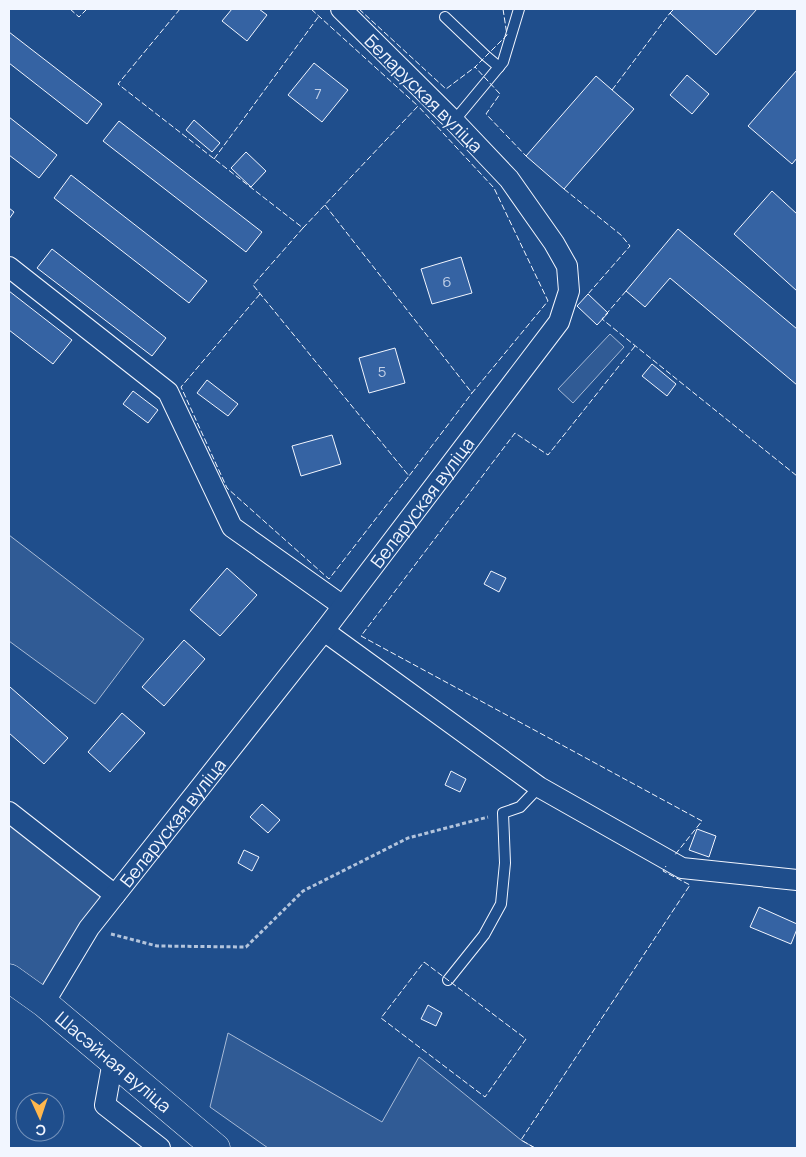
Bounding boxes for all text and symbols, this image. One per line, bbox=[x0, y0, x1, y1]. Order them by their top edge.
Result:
street label: Беларуская вуліца bbox=[360, 29, 488, 157]
house number: 7 bbox=[314, 83, 322, 104]
house number: 6 bbox=[442, 271, 452, 292]
house number: 5 bbox=[378, 361, 386, 382]
street label: Беларуская вуліца bbox=[365, 432, 479, 572]
street label: Беларуская вуліца bbox=[114, 753, 231, 892]
street label: Шасэйная вуліца bbox=[50, 1006, 177, 1118]
north arrow bbox=[15, 1092, 65, 1142]
text: С bbox=[35, 1121, 46, 1140]

